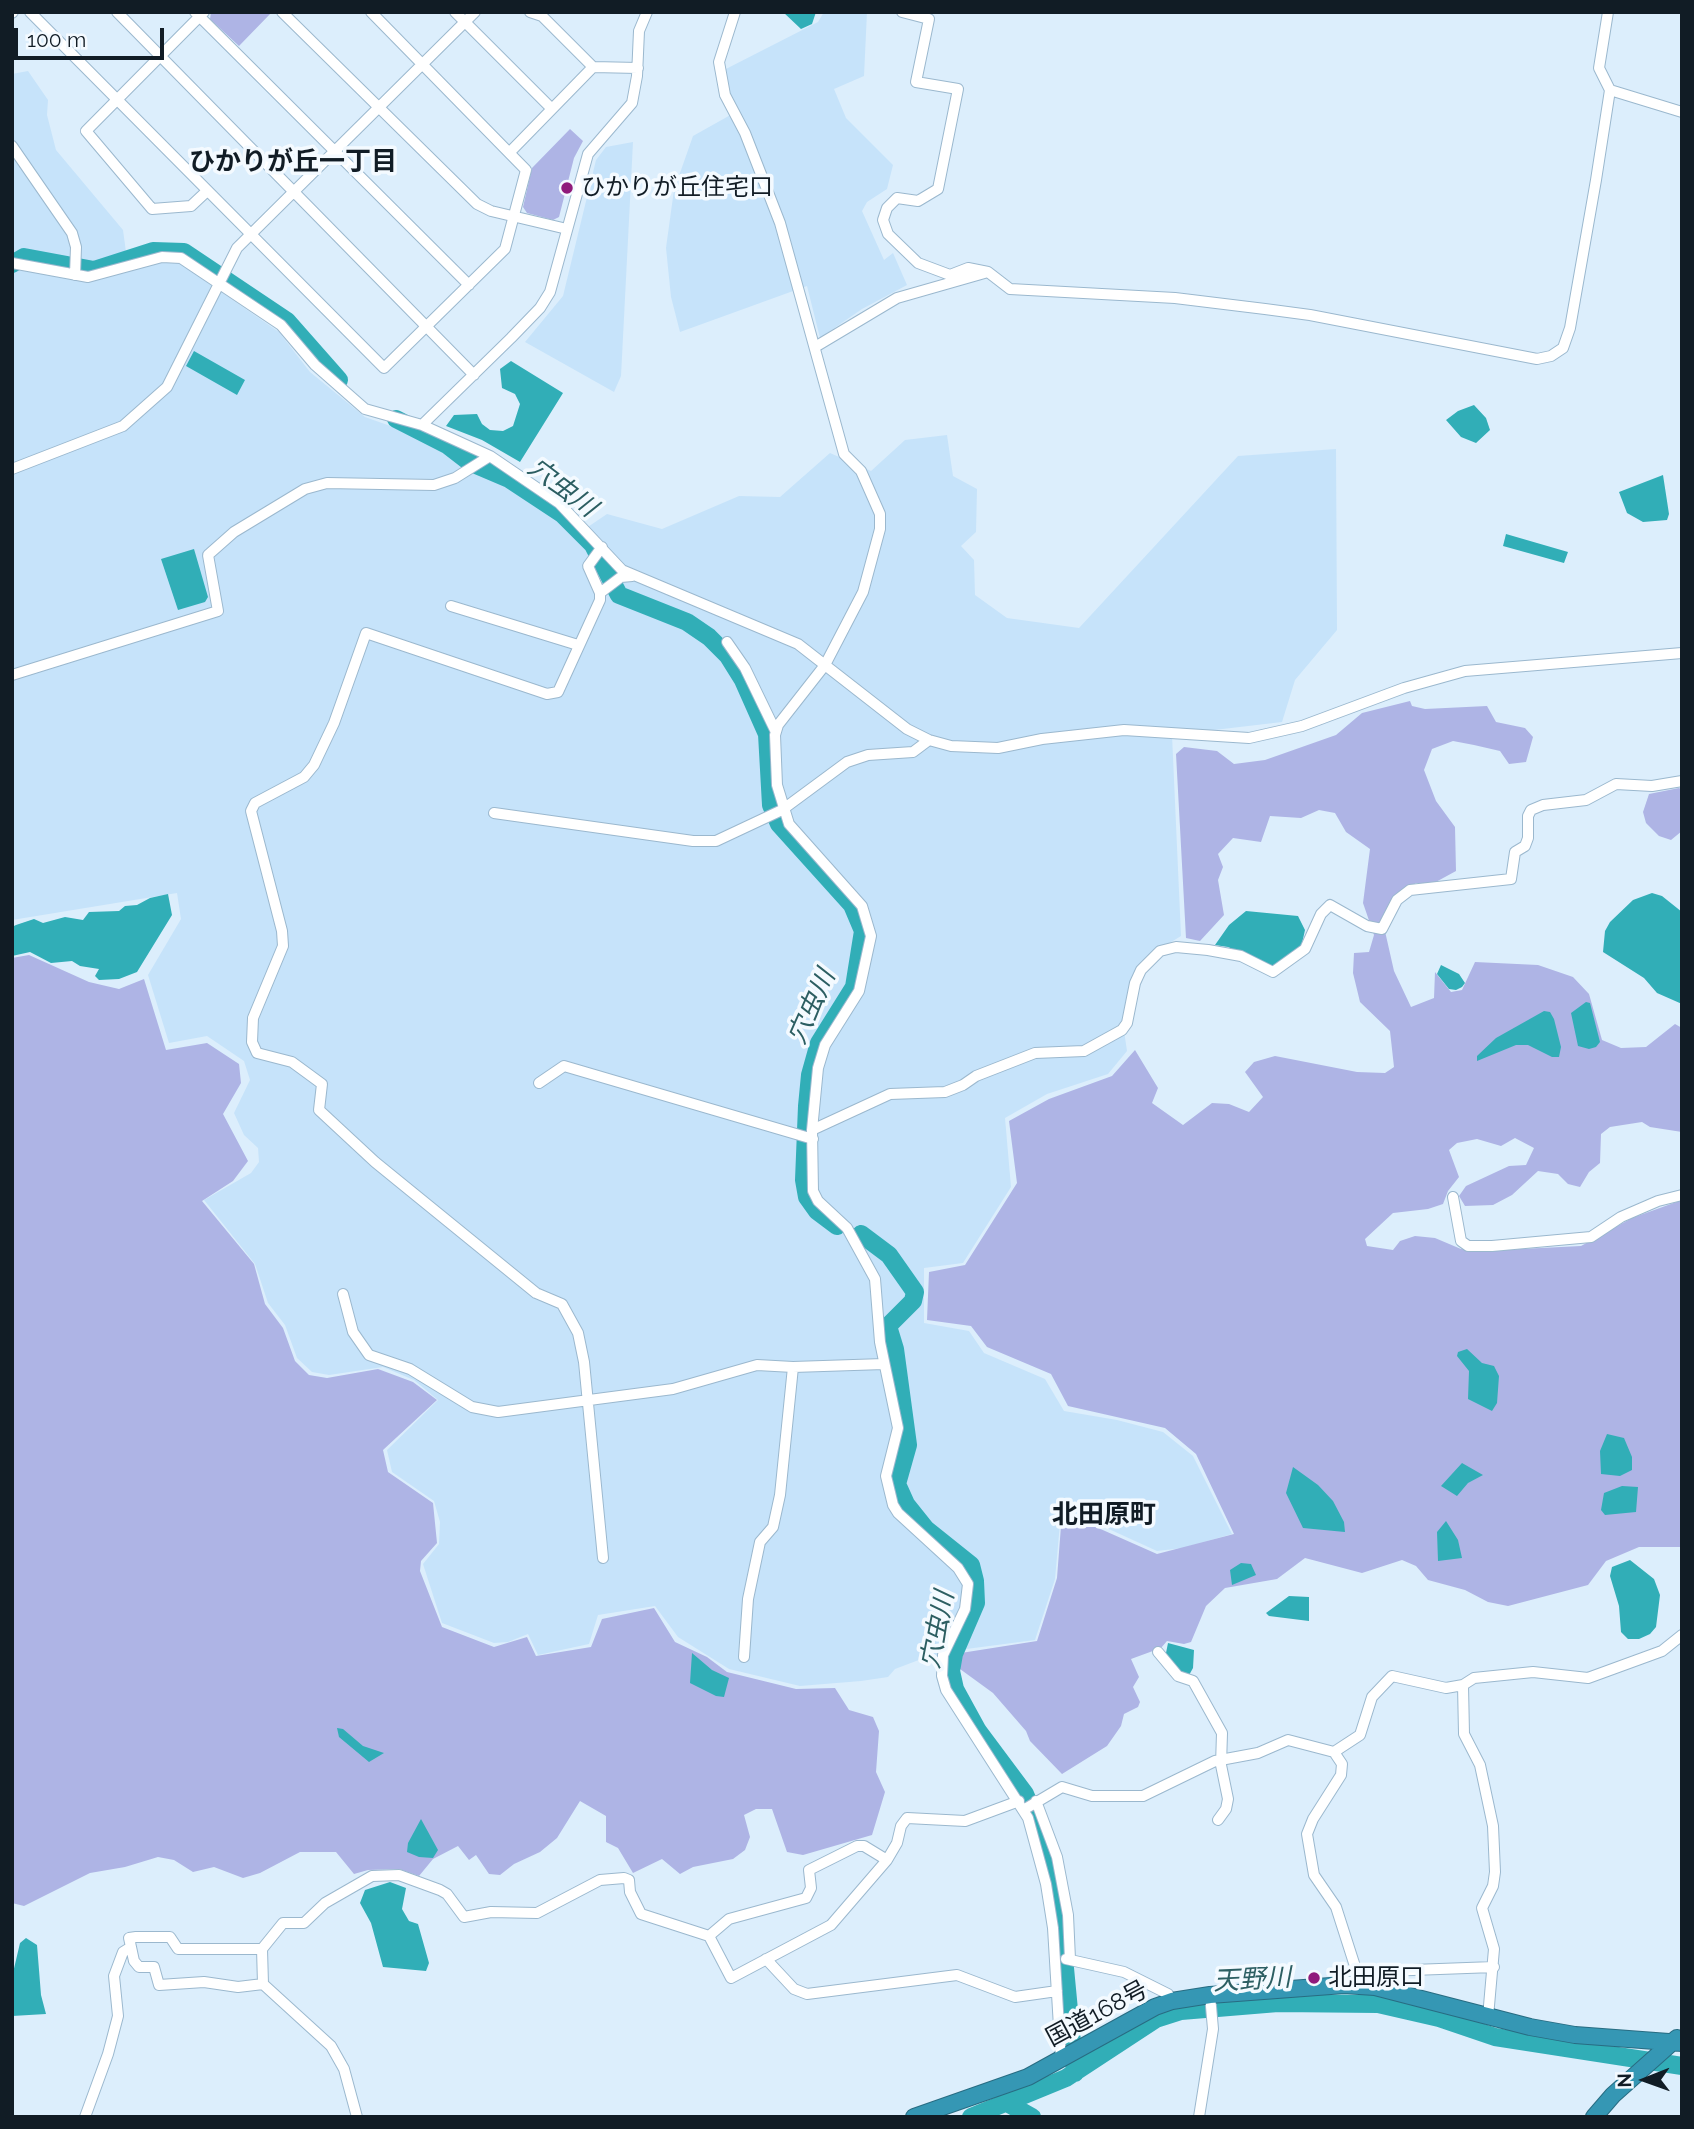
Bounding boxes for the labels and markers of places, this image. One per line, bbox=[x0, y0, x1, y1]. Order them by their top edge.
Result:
place label: ひかりが丘住宅口 bbox=[581, 174, 773, 202]
marker: ひかりが丘住宅口 bbox=[559, 180, 575, 196]
place label: 北田原口 bbox=[1328, 1964, 1424, 1992]
marker: 北田原口 bbox=[1306, 1970, 1322, 1986]

